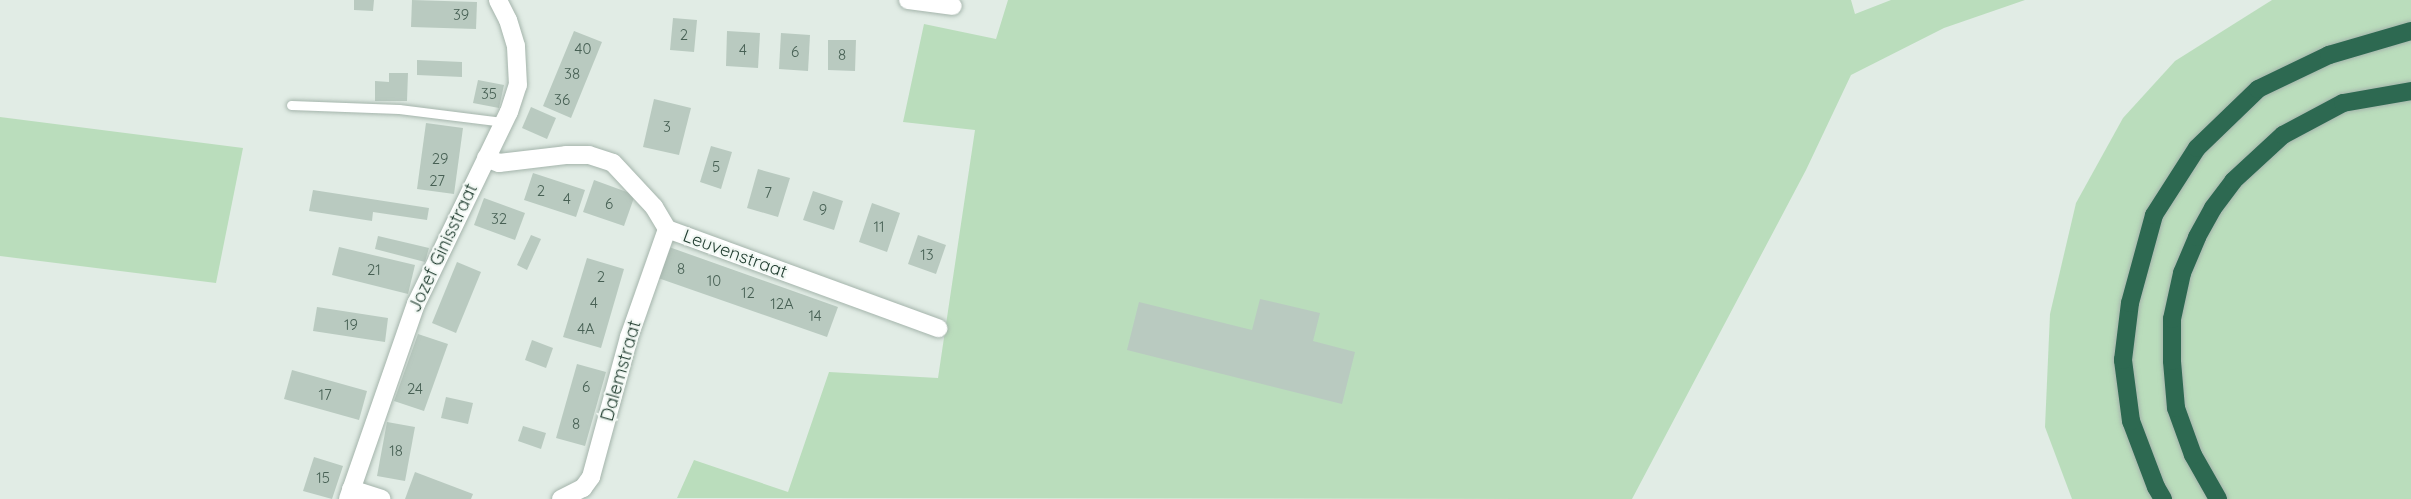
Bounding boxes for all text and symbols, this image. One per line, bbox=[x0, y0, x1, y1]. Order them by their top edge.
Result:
house number: 39 bbox=[453, 6, 469, 24]
house number: 2 bbox=[680, 26, 688, 44]
house number: 40 bbox=[575, 40, 591, 58]
house number: 4 bbox=[739, 41, 747, 59]
house number: 6 bbox=[791, 43, 799, 61]
house number: 8 bbox=[838, 46, 846, 64]
house number: 38 bbox=[564, 65, 580, 83]
house number: 35 bbox=[481, 85, 497, 103]
house number: 36 bbox=[554, 91, 570, 109]
house number: 3 bbox=[663, 118, 671, 136]
house number: 29 bbox=[432, 150, 448, 168]
house number: 5 bbox=[712, 158, 720, 176]
house number: 27 bbox=[429, 172, 445, 190]
street label: Jozef Ginisstraat bbox=[404, 180, 482, 316]
house number: 2 bbox=[537, 182, 545, 200]
house number: 7 bbox=[764, 184, 772, 202]
house number: 4 bbox=[563, 190, 571, 208]
house number: 6 bbox=[605, 195, 613, 213]
house number: 9 bbox=[819, 201, 827, 219]
house number: 32 bbox=[491, 210, 507, 228]
house number: 11 bbox=[873, 218, 885, 236]
street label: Leuvenstraat bbox=[680, 225, 790, 283]
house number: 13 bbox=[920, 246, 934, 264]
house number: 8 bbox=[677, 260, 685, 278]
house number: 21 bbox=[367, 261, 381, 279]
house number: 2 bbox=[597, 268, 605, 286]
house number: 10 bbox=[707, 272, 721, 290]
house number: 12 bbox=[741, 284, 755, 302]
house number: 4 bbox=[590, 294, 598, 312]
house number: 12A bbox=[770, 295, 794, 313]
house number: 14 bbox=[808, 307, 822, 325]
house number: 19 bbox=[344, 316, 358, 334]
street label: Dalemstraat bbox=[596, 318, 646, 424]
house number: 4A bbox=[577, 320, 595, 338]
house number: 6 bbox=[582, 378, 590, 396]
house number: 24 bbox=[407, 380, 423, 398]
house number: 17 bbox=[318, 386, 332, 404]
house number: 8 bbox=[572, 415, 580, 433]
house number: 18 bbox=[389, 442, 403, 460]
house number: 15 bbox=[316, 469, 330, 487]

